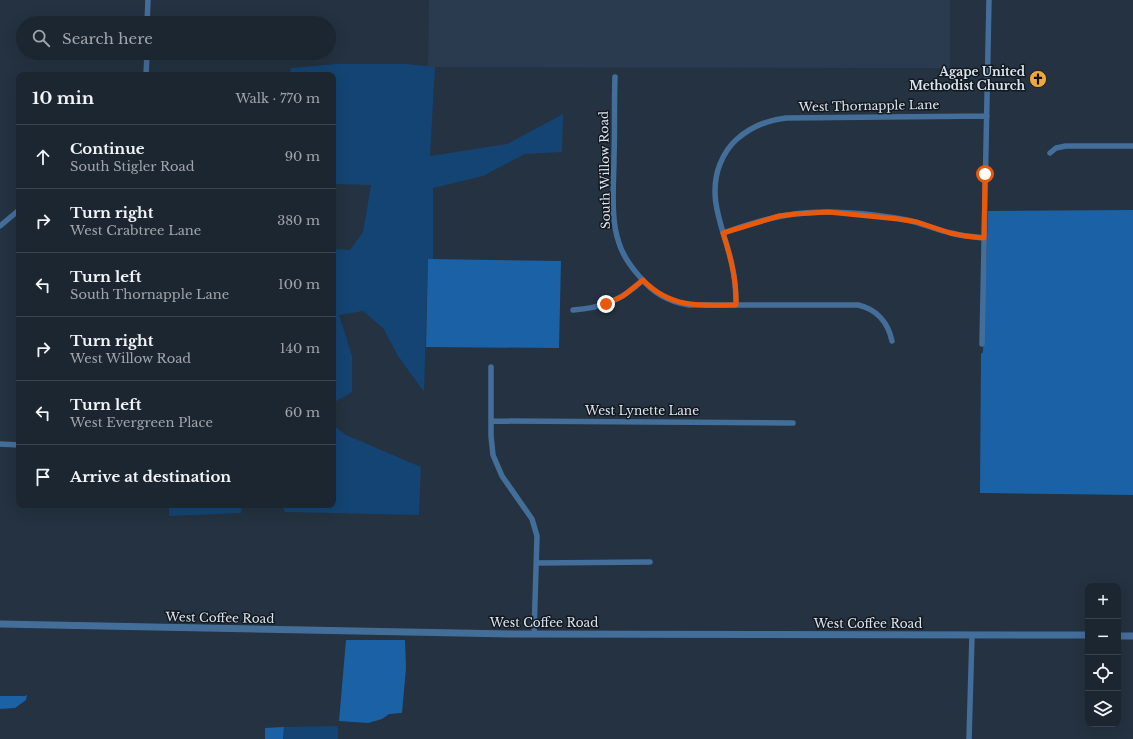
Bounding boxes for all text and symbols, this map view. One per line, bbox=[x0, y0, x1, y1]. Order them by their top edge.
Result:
search box bbox=[16, 16, 336, 60]
icon: search bbox=[30, 27, 52, 49]
text: Search here bbox=[62, 29, 153, 48]
place label: Agape United Methodist Church bbox=[909, 64, 1026, 93]
church icon: Agape United Methodist Church bbox=[1028, 69, 1048, 89]
text: 10 min bbox=[32, 88, 94, 109]
text: Walk · 770 m bbox=[235, 90, 320, 107]
street label: West Thornapple Lane bbox=[798, 97, 939, 114]
street label: South Willow Road bbox=[596, 111, 613, 229]
text: Continue bbox=[70, 139, 145, 158]
icon: ahead bbox=[32, 146, 54, 168]
text: 90 m bbox=[285, 148, 320, 165]
text: South Stigler Road bbox=[70, 158, 195, 175]
route start bbox=[976, 165, 994, 183]
text: Turn right bbox=[70, 203, 153, 222]
icon: right bbox=[32, 210, 54, 232]
text: 380 m bbox=[277, 212, 320, 229]
text: West Crabtree Lane bbox=[70, 222, 201, 239]
text: Turn left bbox=[70, 267, 141, 286]
icon: left bbox=[32, 274, 54, 296]
text: 100 m bbox=[278, 276, 320, 293]
text: South Thornapple Lane bbox=[70, 286, 229, 303]
route end bbox=[597, 295, 615, 313]
text: Turn right bbox=[70, 331, 153, 350]
icon: right bbox=[32, 338, 54, 360]
text: 140 m bbox=[280, 340, 320, 357]
text: West Willow Road bbox=[70, 350, 191, 367]
text: Turn left bbox=[70, 395, 141, 414]
icon: left bbox=[32, 402, 54, 424]
street label: West Lynette Lane bbox=[584, 403, 699, 418]
text: 60 m bbox=[285, 404, 320, 421]
text: West Evergreen Place bbox=[70, 414, 213, 431]
icon: arrive bbox=[32, 466, 54, 488]
text: Arrive at destination bbox=[70, 467, 231, 486]
map controls bbox=[1085, 583, 1121, 727]
button: + bbox=[1085, 583, 1121, 619]
street label: West Coffee Road bbox=[165, 609, 274, 626]
street label: West Coffee Road bbox=[489, 615, 598, 630]
street label: West Coffee Road bbox=[813, 616, 922, 631]
button: − bbox=[1085, 619, 1121, 655]
button: locate bbox=[1085, 655, 1121, 691]
button: layers bbox=[1085, 691, 1121, 727]

